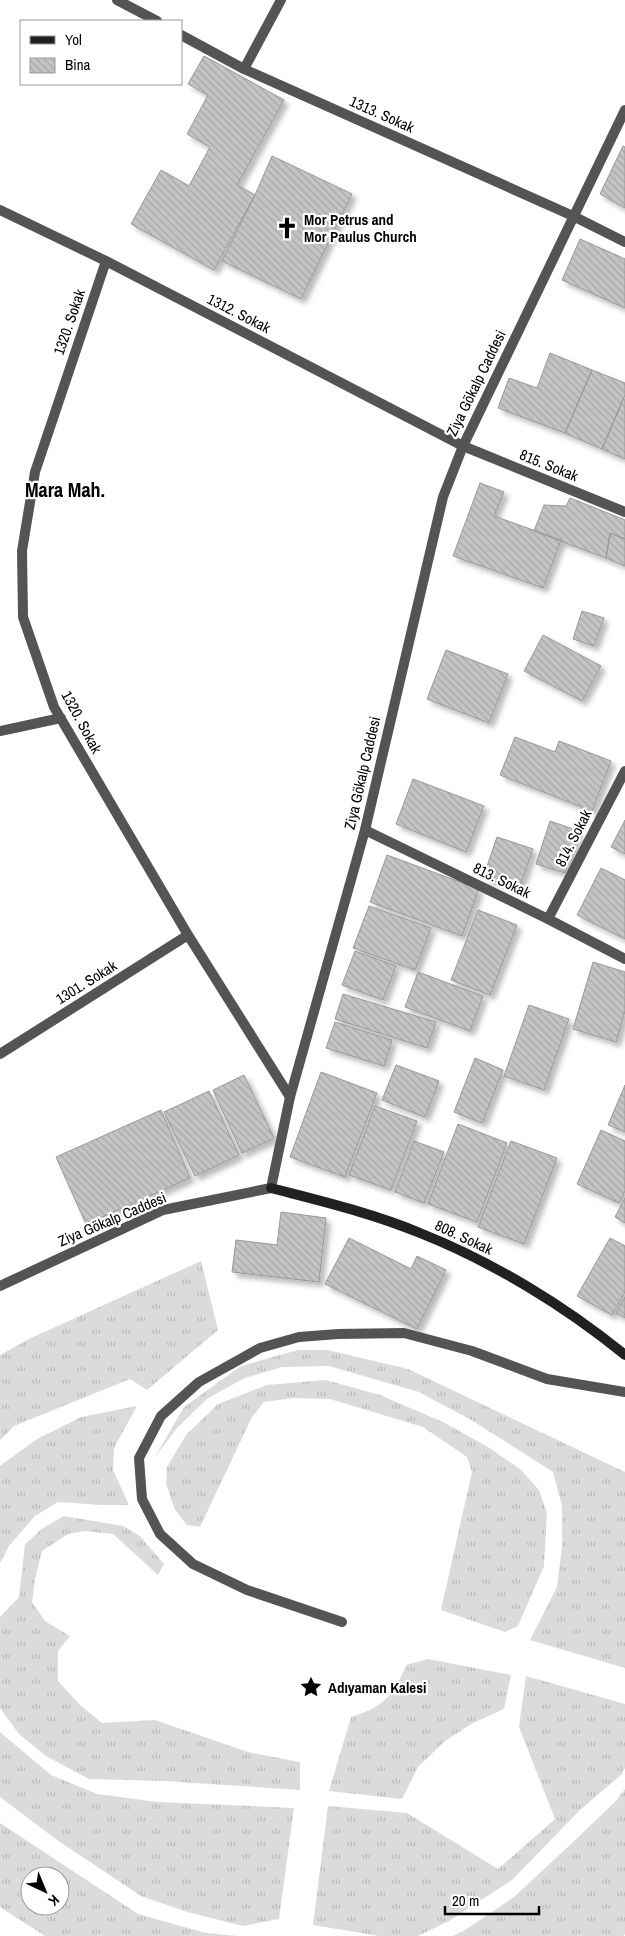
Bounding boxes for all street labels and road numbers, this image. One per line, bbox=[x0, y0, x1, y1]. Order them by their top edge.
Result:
street label: 1313. Sokak bbox=[346, 90, 418, 138]
street label: 1320. Sokak bbox=[48, 285, 90, 358]
street label: 1312. Sokak bbox=[204, 288, 275, 338]
street label: Ziya Gökalp Caddesi bbox=[441, 326, 511, 440]
street label: 815. Sokak bbox=[517, 444, 582, 487]
street label: 1320. Sokak bbox=[57, 687, 108, 758]
street label: Ziya Gökalp Caddesi bbox=[339, 714, 385, 832]
street label: 814. Sokak bbox=[550, 805, 597, 870]
street label: 813. Sokak bbox=[470, 857, 535, 903]
street label: 1301. Sokak bbox=[51, 955, 121, 1009]
street label: Ziya Gökalp Caddesi bbox=[55, 1187, 169, 1251]
street label: 808. Sokak bbox=[432, 1214, 497, 1260]

